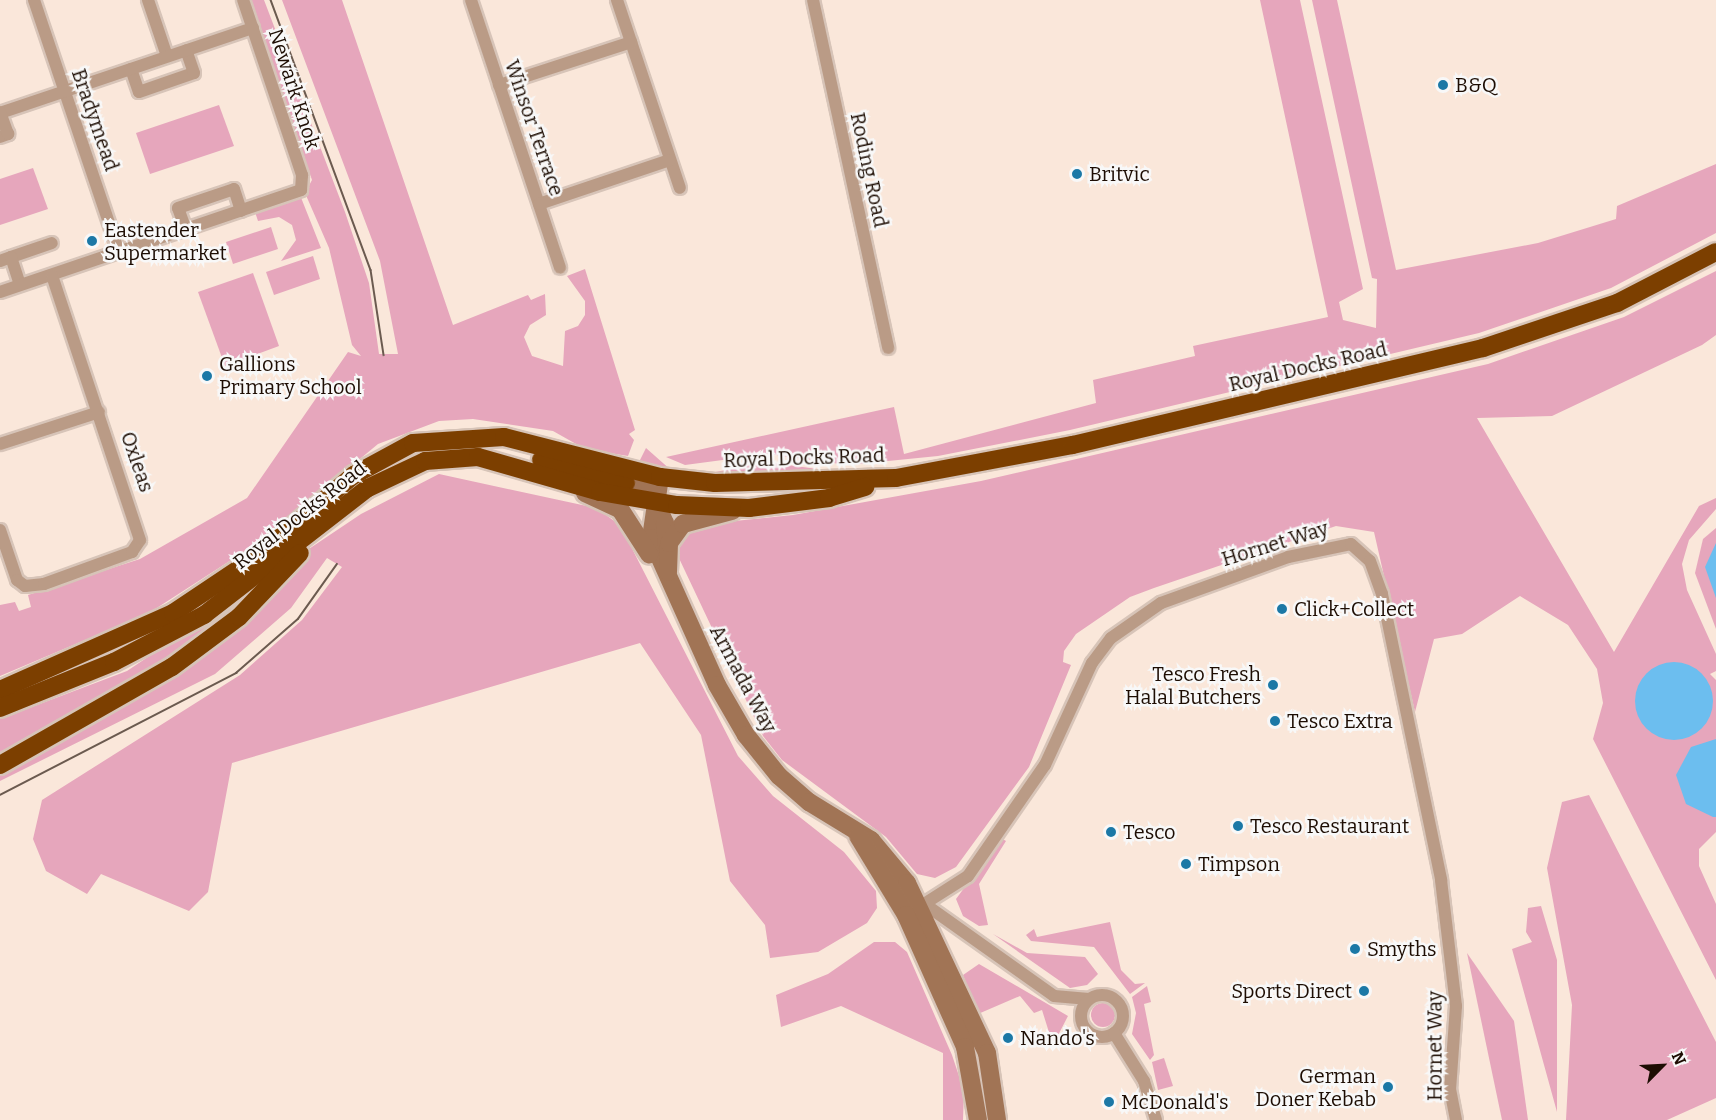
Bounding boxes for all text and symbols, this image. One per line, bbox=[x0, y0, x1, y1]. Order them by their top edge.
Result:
street label: Newark Knok bbox=[263, 25, 325, 153]
street label: Winsor Terrace bbox=[499, 57, 569, 199]
street label: Bradymead bbox=[66, 66, 124, 174]
place label: B&Q bbox=[1455, 73, 1497, 97]
marker: B&Q bbox=[1436, 78, 1450, 92]
street label: Roding Road bbox=[845, 110, 893, 230]
place label: Britvic bbox=[1089, 162, 1150, 186]
marker: Britvic bbox=[1070, 167, 1084, 181]
place label: Eastender Supermarket bbox=[104, 218, 227, 265]
marker: Eastender Supermarket bbox=[85, 234, 99, 248]
street label: Royal Docks Road bbox=[1227, 337, 1389, 397]
place label: Gallions Primary School bbox=[219, 352, 362, 399]
marker: Gallions Primary School bbox=[200, 369, 214, 383]
street label: Oxleas bbox=[115, 429, 159, 495]
street label: Royal Docks Road bbox=[723, 443, 885, 473]
street label: Royal Docks Road bbox=[229, 456, 371, 574]
street label: Hornet Way bbox=[1219, 516, 1331, 572]
place label: Click+Collect bbox=[1294, 597, 1414, 621]
marker: Click+Collect bbox=[1275, 602, 1289, 616]
street label: Armada Way bbox=[705, 621, 781, 737]
place label: Tesco Fresh Halal Butchers bbox=[1125, 662, 1261, 709]
marker: Tesco Fresh Halal Butchers bbox=[1266, 678, 1280, 692]
place label: Tesco Extra bbox=[1287, 709, 1393, 733]
marker: Tesco Extra bbox=[1268, 714, 1282, 728]
place label: Tesco Restaurant bbox=[1250, 814, 1409, 838]
marker: Tesco Restaurant bbox=[1231, 819, 1245, 833]
place label: Tesco bbox=[1123, 820, 1176, 844]
marker: Tesco bbox=[1104, 825, 1118, 839]
place label: Timpson bbox=[1198, 852, 1280, 876]
marker: Timpson bbox=[1179, 857, 1193, 871]
place label: Smyths bbox=[1367, 937, 1437, 961]
marker: Smyths bbox=[1348, 942, 1362, 956]
place label: Sports Direct bbox=[1231, 979, 1352, 1003]
marker: Sports Direct bbox=[1357, 984, 1371, 998]
street label: Hornet Way bbox=[1423, 991, 1447, 1101]
place label: Nando's bbox=[1020, 1026, 1095, 1050]
marker: Nando's bbox=[1001, 1031, 1015, 1045]
north arrow bbox=[1632, 1036, 1692, 1096]
text: N bbox=[1668, 1049, 1690, 1068]
place label: German Doner Kebab bbox=[1255, 1064, 1376, 1111]
marker: German Doner Kebab bbox=[1381, 1080, 1395, 1094]
place label: McDonald's bbox=[1121, 1090, 1228, 1114]
marker: McDonald's bbox=[1102, 1095, 1116, 1109]

